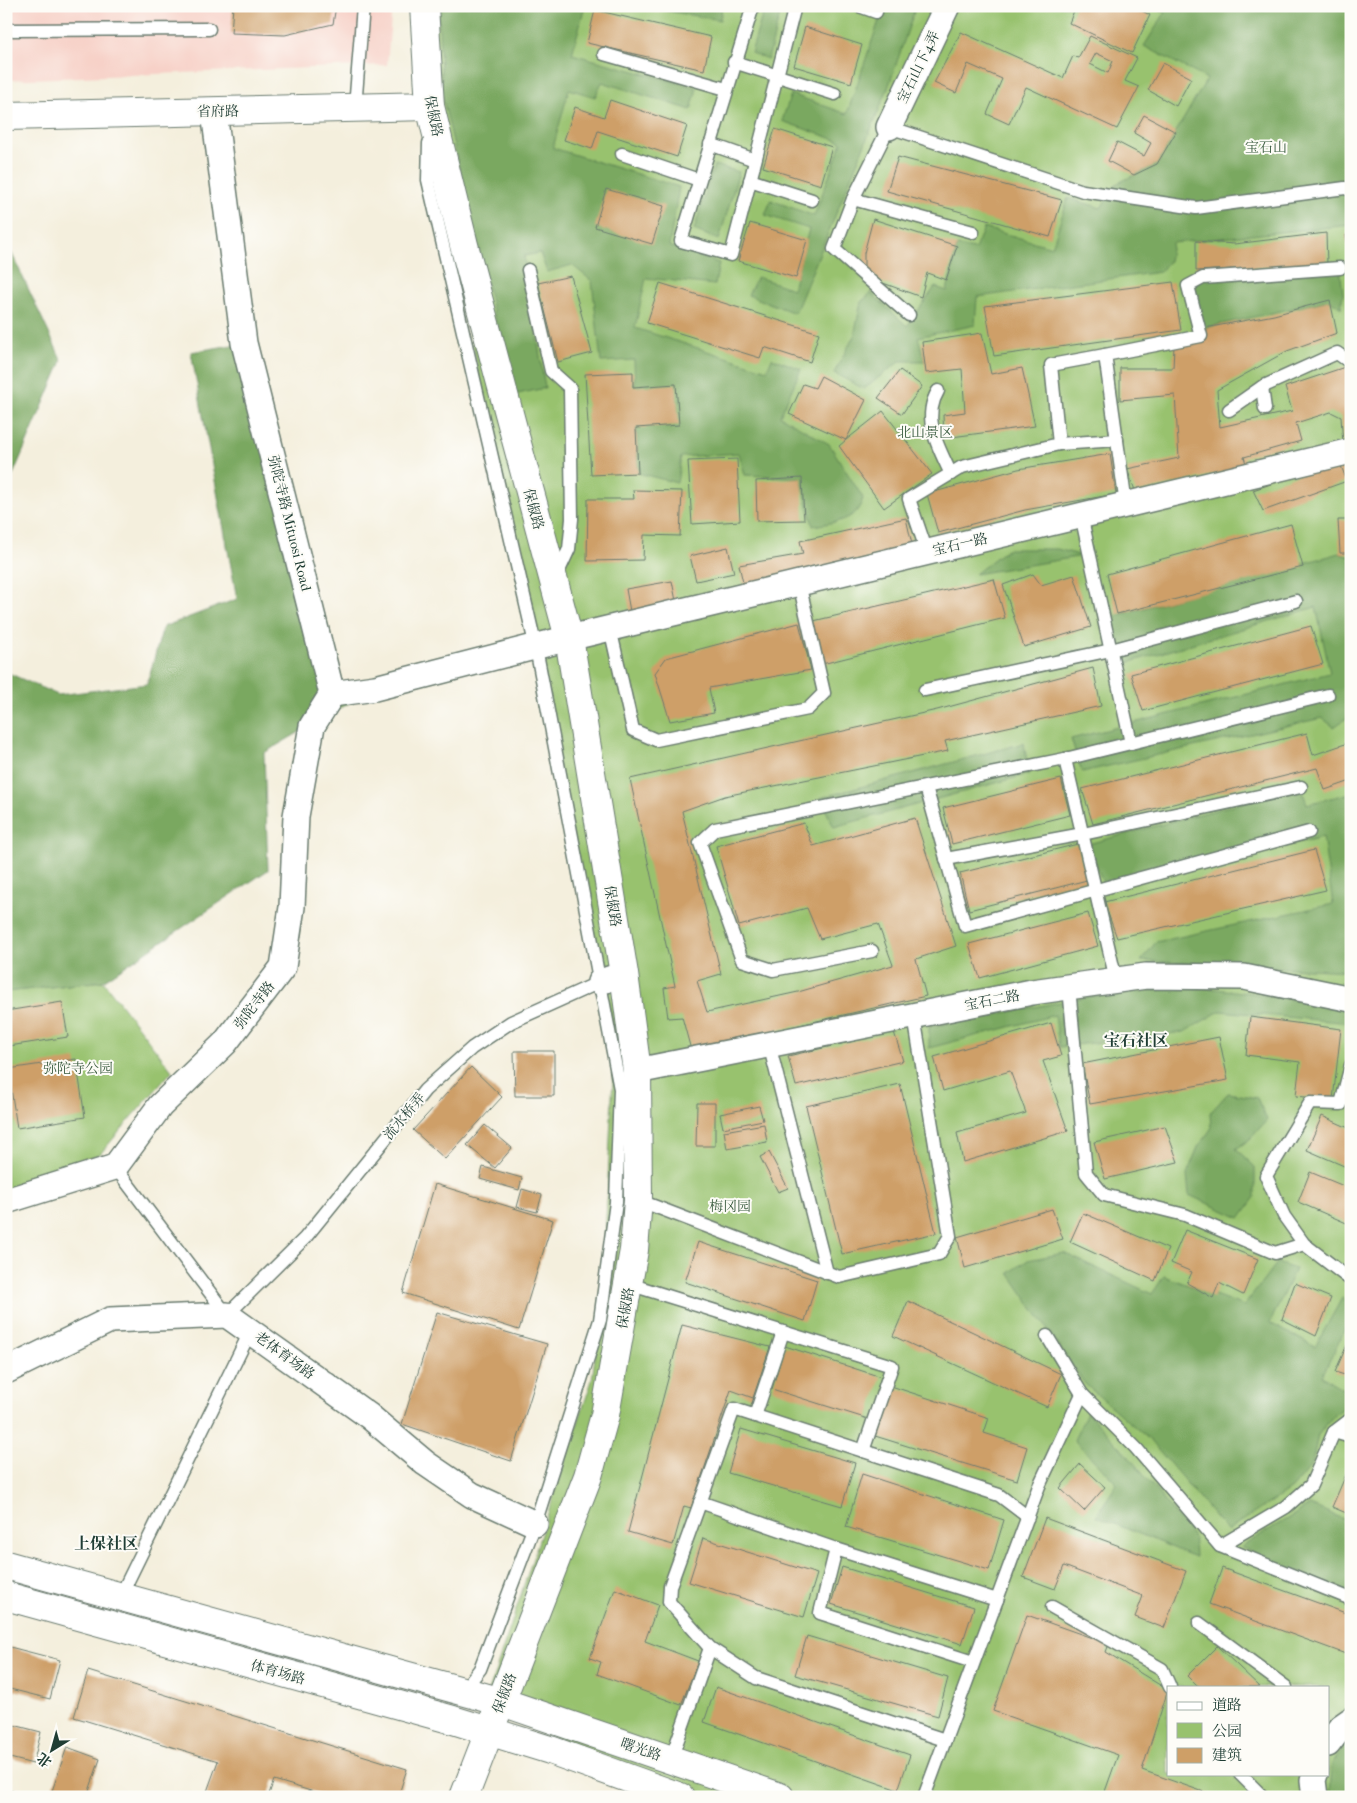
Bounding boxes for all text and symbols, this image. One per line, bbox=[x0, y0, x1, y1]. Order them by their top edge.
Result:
street label: 宝石山下4弄 bbox=[894, 28, 943, 106]
street label: 保俶路 bbox=[421, 94, 446, 138]
street label: 省府路 bbox=[197, 103, 239, 120]
park label: 宝石山 bbox=[1245, 139, 1287, 156]
park label: 北山景区 bbox=[897, 424, 953, 441]
street label: 弥陀寺路 Mituosi Road bbox=[264, 453, 315, 593]
street label: 保俶路 bbox=[520, 487, 547, 532]
street label: 宝石一路 bbox=[931, 530, 989, 559]
street label: 保俶路 bbox=[601, 884, 624, 928]
street label: 弥陀寺路 bbox=[230, 978, 278, 1033]
street label: 宝石二路 bbox=[963, 987, 1021, 1014]
district label: 宝石社区 bbox=[1104, 1031, 1168, 1050]
park label: 弥陀寺公园 bbox=[43, 1060, 113, 1077]
street label: 流水桥弄 bbox=[380, 1089, 429, 1143]
park label: 梅冈园 bbox=[709, 1198, 751, 1215]
street label: 保俶路 bbox=[613, 1286, 638, 1330]
street label: 老体育场路 bbox=[251, 1328, 318, 1383]
district label: 上保社区 bbox=[74, 1534, 138, 1553]
street label: 体育场路 bbox=[249, 1657, 307, 1688]
street label: 保俶路 bbox=[489, 1671, 520, 1716]
legend bbox=[1167, 1686, 1330, 1776]
text: 道路 bbox=[1212, 1696, 1242, 1714]
text: 公园 bbox=[1212, 1722, 1242, 1740]
north arrow bbox=[28, 1726, 78, 1776]
street label: 曙光路 bbox=[618, 1735, 663, 1764]
text: 建筑 bbox=[1212, 1746, 1242, 1764]
text: 北 bbox=[34, 1749, 55, 1771]

